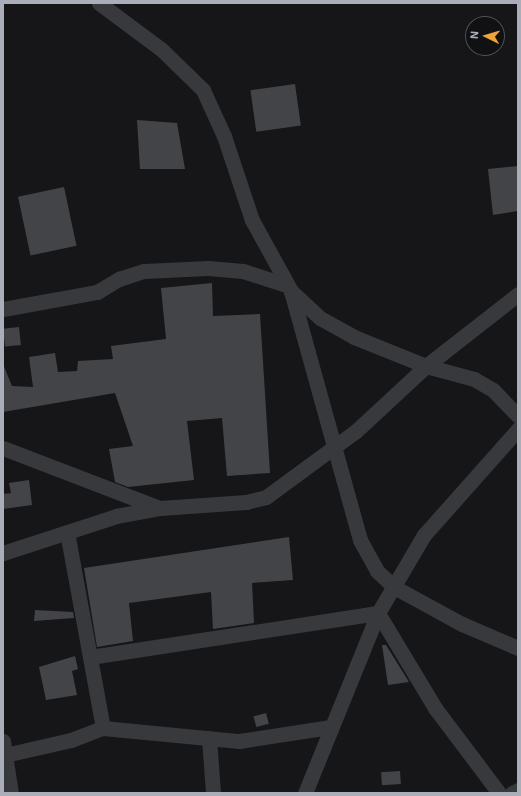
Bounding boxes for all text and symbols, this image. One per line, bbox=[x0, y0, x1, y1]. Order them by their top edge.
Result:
north arrow bbox=[465, 16, 505, 56]
text: N bbox=[467, 30, 480, 40]

